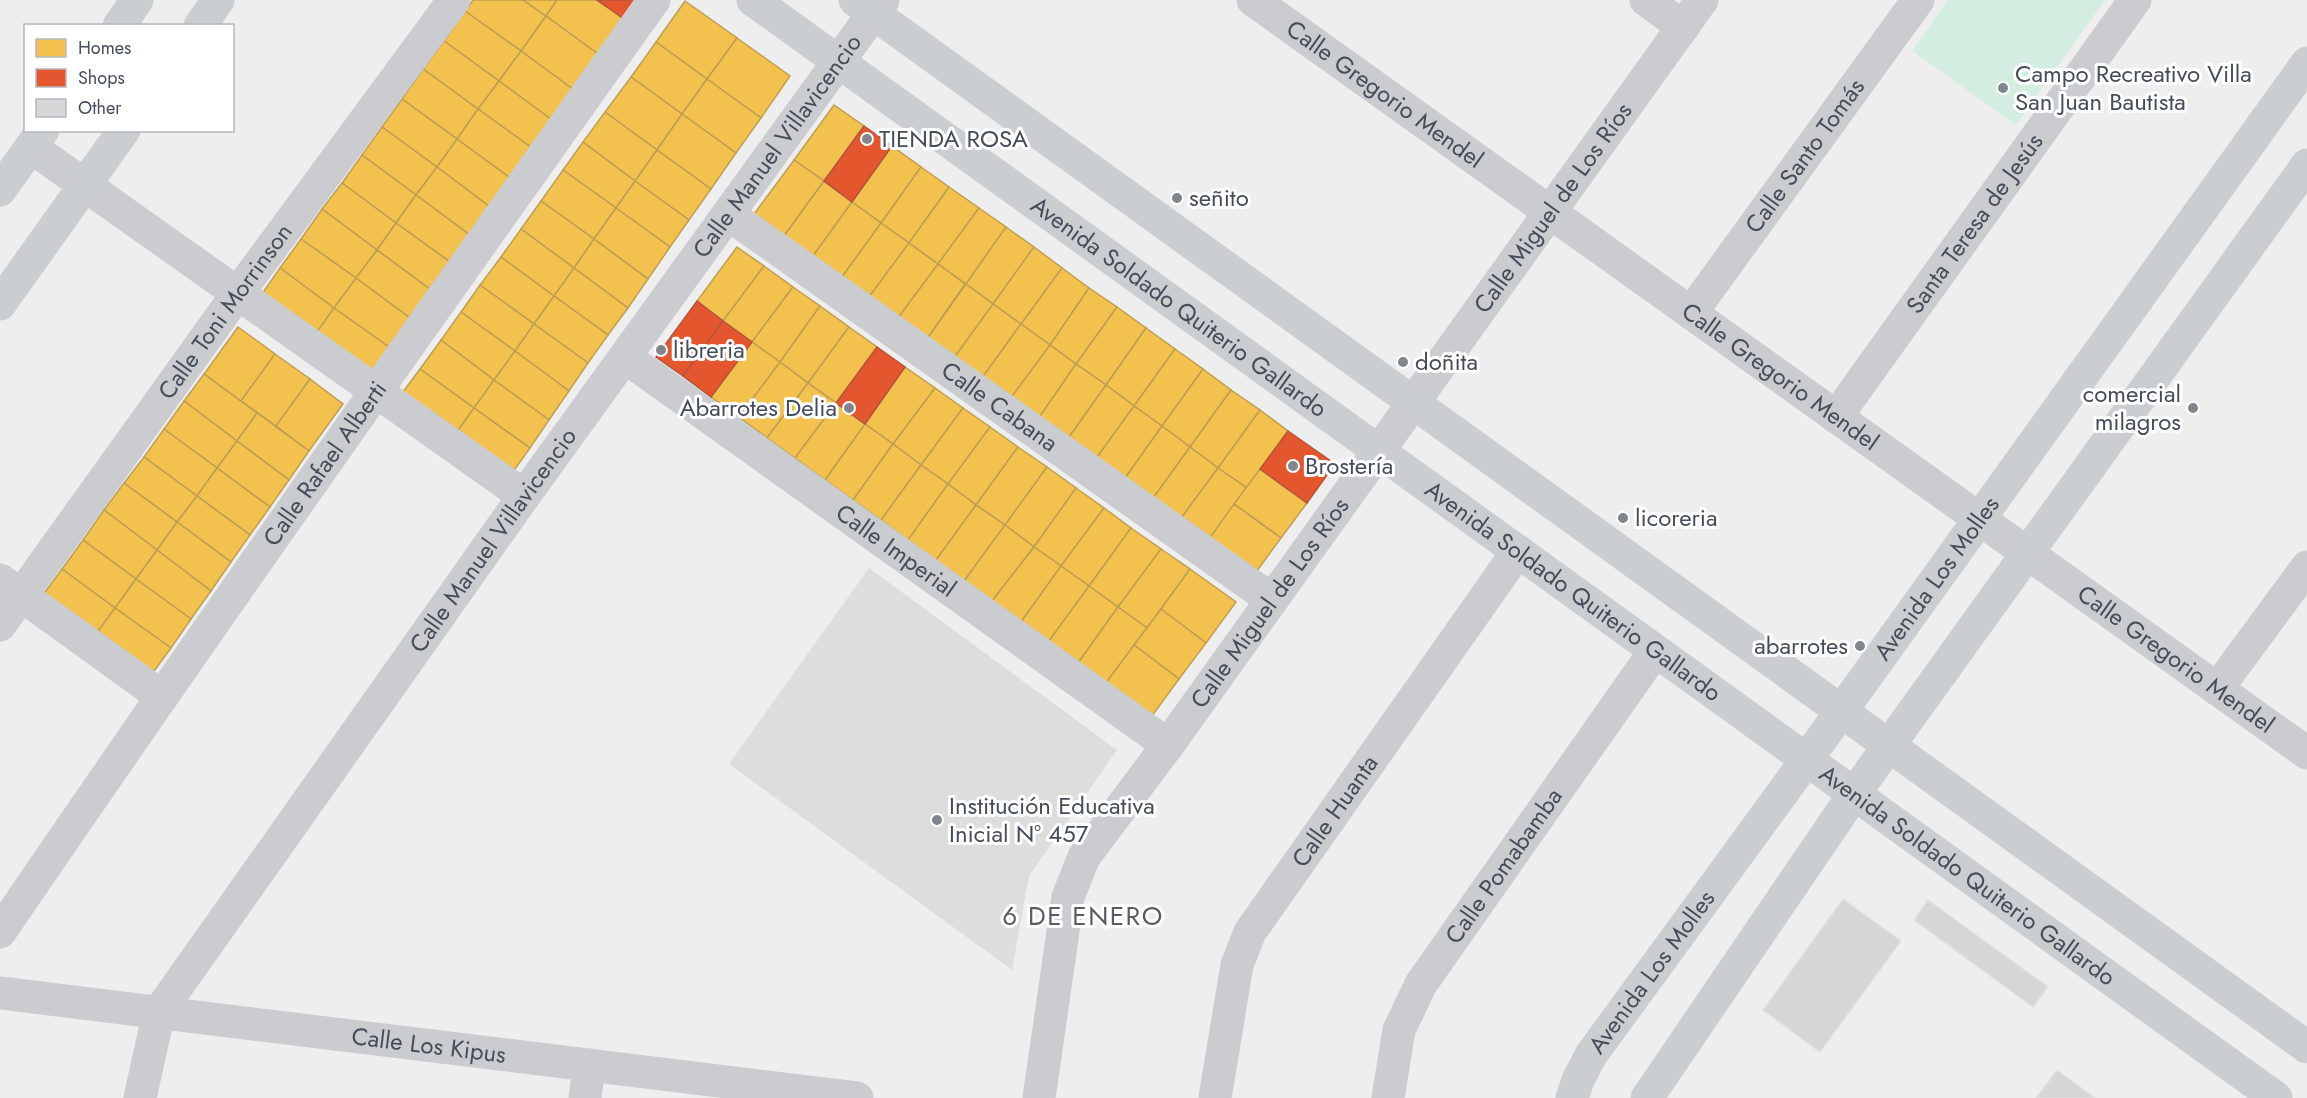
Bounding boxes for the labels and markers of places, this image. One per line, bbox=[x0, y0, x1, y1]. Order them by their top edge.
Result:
place label: Campo Recreativo Villa San Juan Bautista bbox=[2015, 56, 2252, 119]
marker: Campo Recreativo Villa San Juan Bautista bbox=[1996, 81, 2010, 95]
place label: TIENDA ROSA bbox=[879, 121, 1028, 156]
marker: TIENDA ROSA bbox=[860, 132, 874, 146]
place label: señito bbox=[1189, 180, 1249, 215]
marker: señito bbox=[1170, 191, 1184, 205]
place label: libreria bbox=[673, 332, 745, 367]
marker: libreria bbox=[654, 343, 668, 357]
place label: doñita bbox=[1415, 344, 1478, 379]
marker: doñita bbox=[1396, 355, 1410, 369]
place label: comercial milagros bbox=[2083, 376, 2181, 439]
place label: Abarrotes Delia bbox=[680, 390, 837, 425]
marker: Abarrotes Delia bbox=[842, 401, 856, 415]
marker: comercial milagros bbox=[2186, 401, 2200, 415]
place label: Brostería bbox=[1305, 448, 1393, 483]
marker: Brostería bbox=[1286, 459, 1300, 473]
place label: licoreria bbox=[1635, 500, 1718, 535]
marker: licoreria bbox=[1616, 511, 1630, 525]
place label: abarrotes bbox=[1754, 628, 1848, 663]
marker: abarrotes bbox=[1853, 639, 1867, 653]
place label: Institución Educativa Inicial Nº 457 bbox=[949, 788, 1155, 851]
marker: Institución Educativa Inicial Nº 457 bbox=[930, 813, 944, 827]

